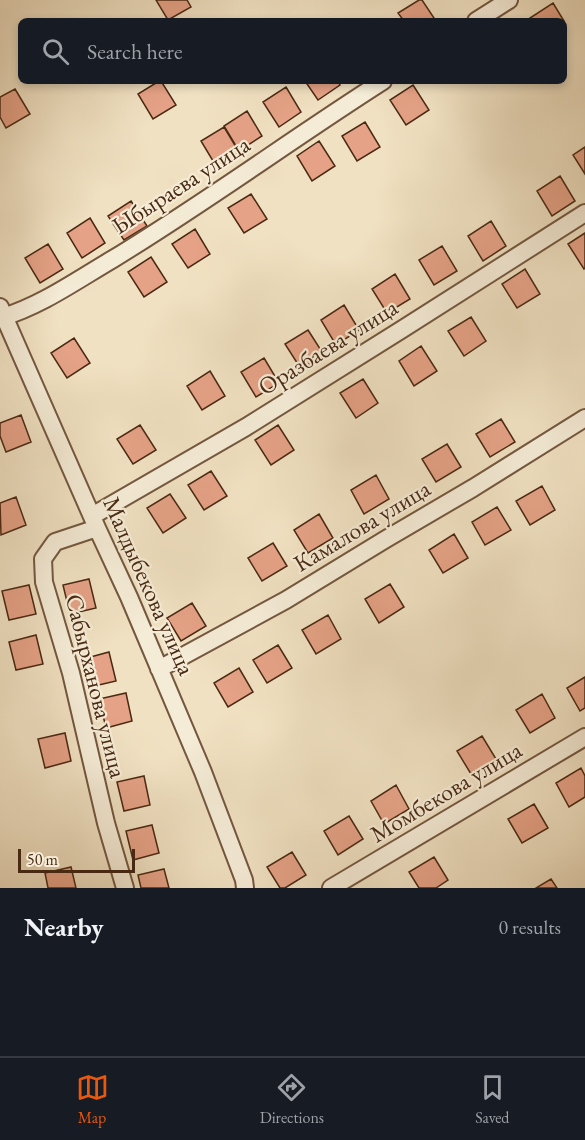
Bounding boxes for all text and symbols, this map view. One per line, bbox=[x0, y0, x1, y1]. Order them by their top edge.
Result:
search box bbox=[18, 18, 567, 84]
icon: search bbox=[39, 35, 72, 68]
text: Search here bbox=[87, 37, 182, 66]
street label: Ыбыраева улица bbox=[106, 128, 256, 241]
street label: Оразбаева улица bbox=[252, 291, 404, 402]
street label: Камалова улица bbox=[288, 472, 436, 579]
street label: Малдыбекова улица bbox=[96, 492, 203, 680]
street label: Сабырханова улица bbox=[59, 591, 134, 781]
street label: Момбекова улица bbox=[364, 734, 528, 849]
scale bar bbox=[18, 846, 135, 874]
text: 50 m bbox=[27, 849, 58, 870]
text: Nearby bbox=[24, 910, 104, 944]
text: 0 results bbox=[498, 914, 561, 940]
tab: Map bbox=[76, 1071, 109, 1128]
tab: Directions bbox=[260, 1071, 324, 1128]
tab: Saved bbox=[475, 1071, 509, 1128]

